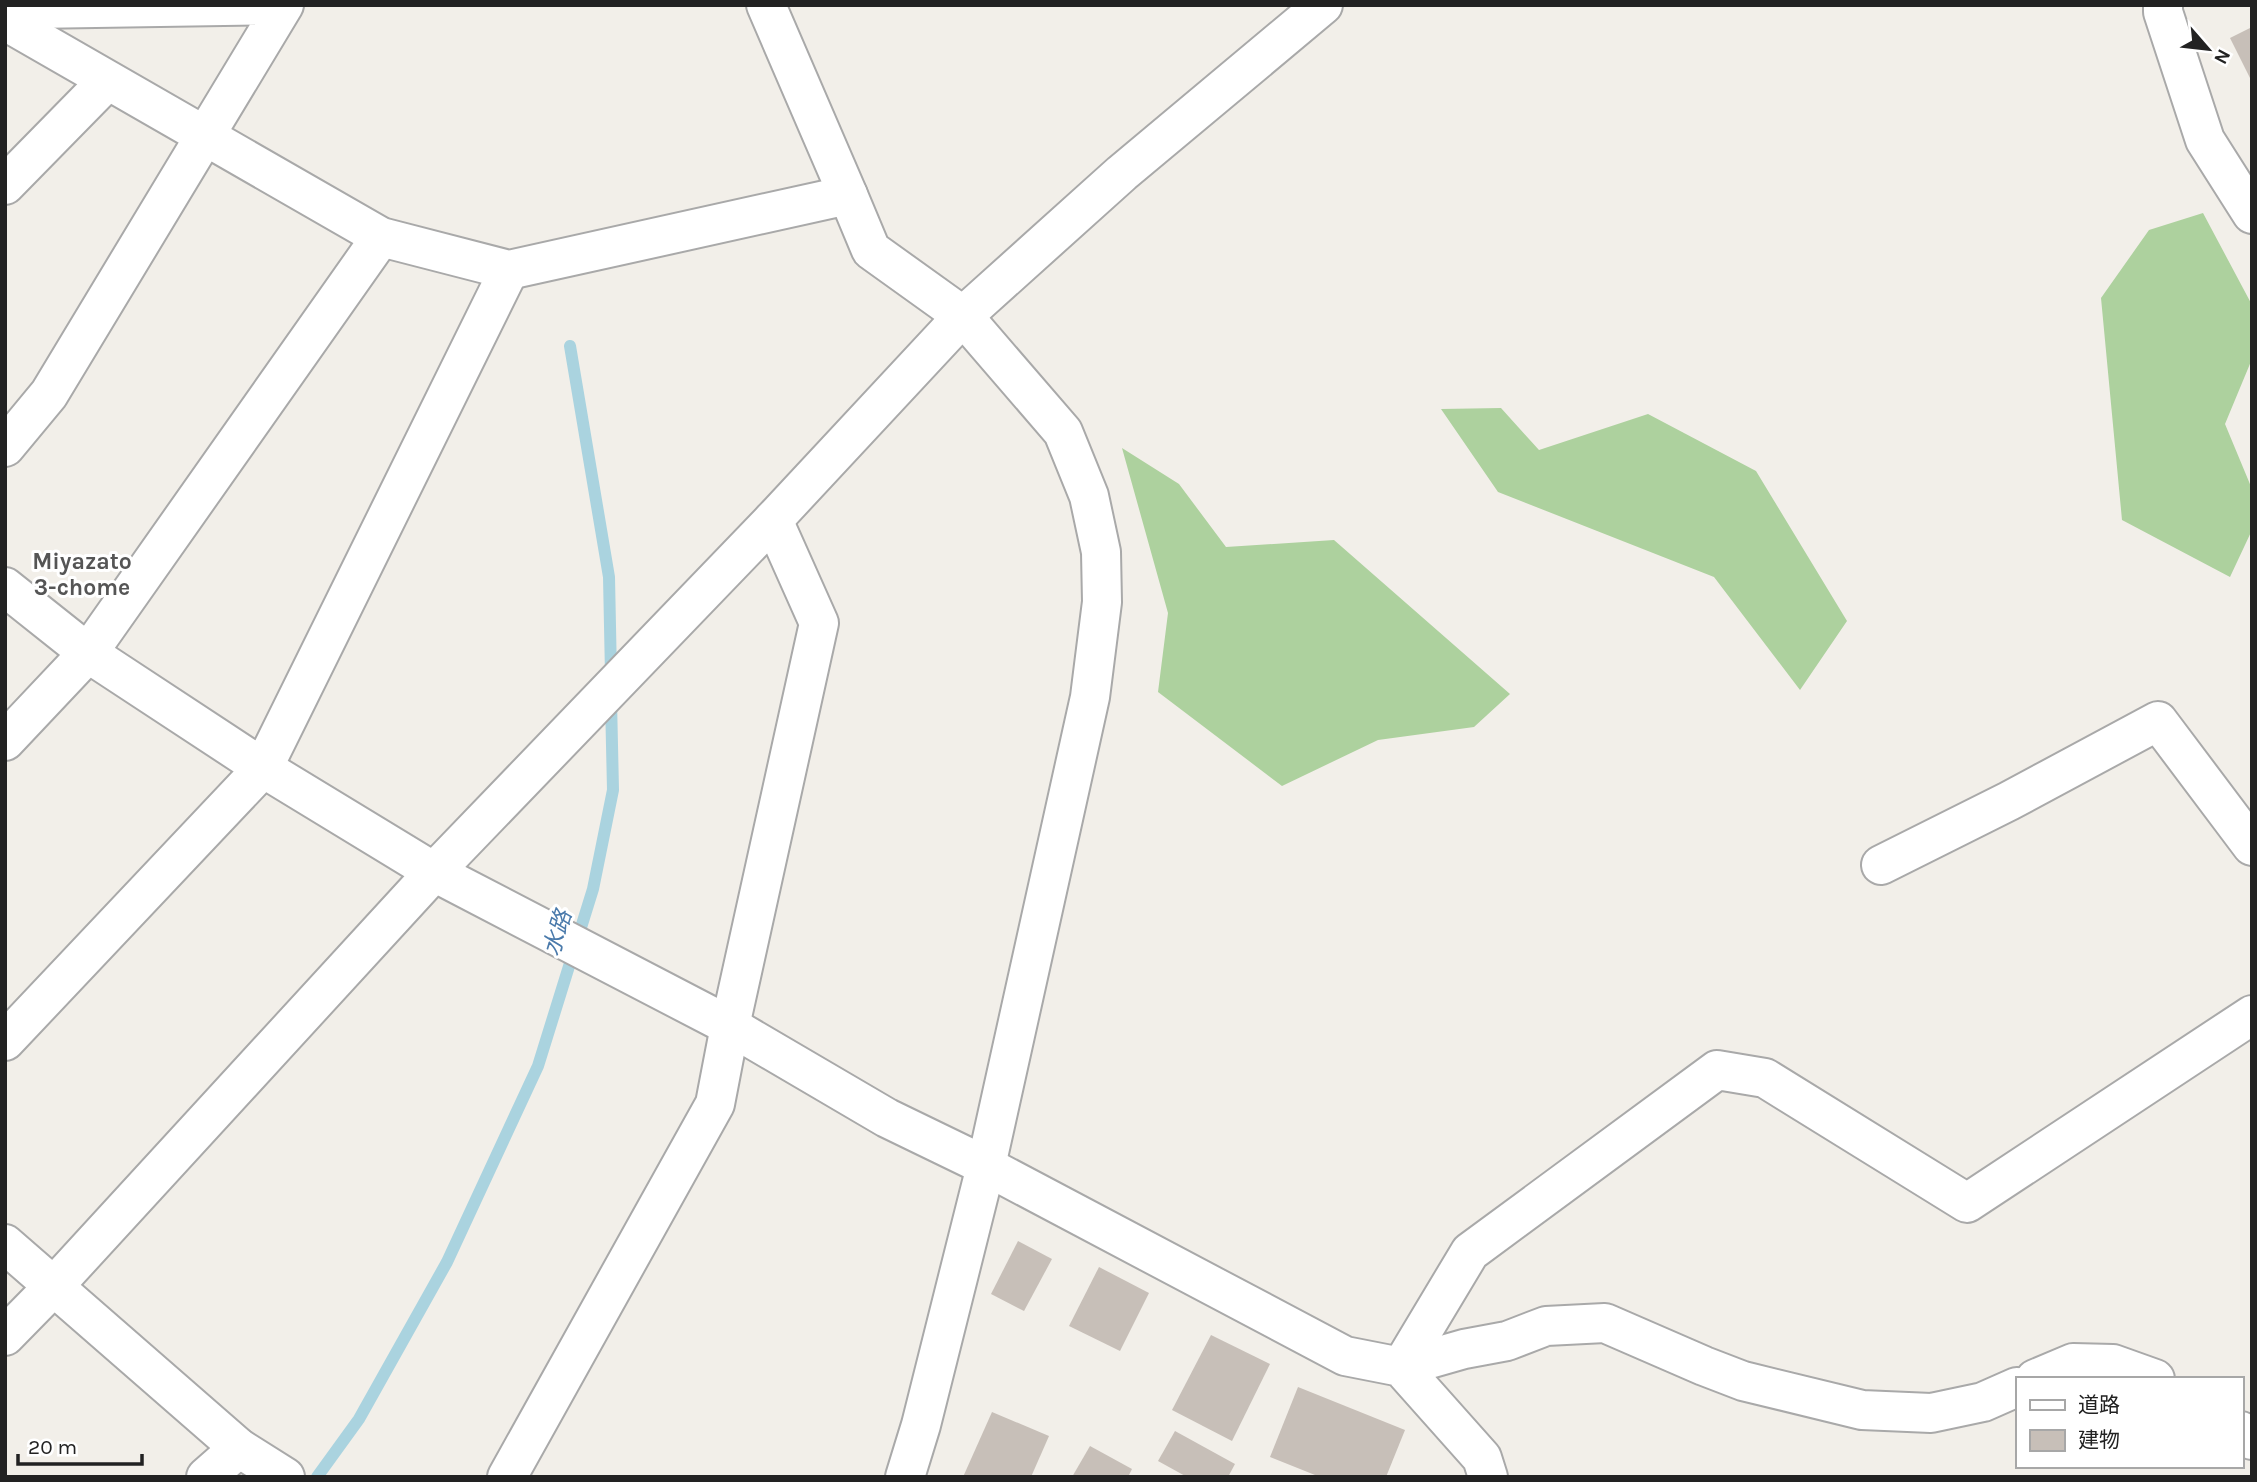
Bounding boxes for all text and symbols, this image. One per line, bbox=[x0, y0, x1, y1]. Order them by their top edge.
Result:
north arrow bbox=[2173, 14, 2243, 84]
text: N bbox=[2209, 45, 2235, 68]
district label: Miyazato 3-chome bbox=[32, 548, 132, 601]
water label: 水路 bbox=[538, 905, 578, 959]
legend bbox=[2016, 1377, 2243, 1468]
text: 道路 bbox=[2078, 1393, 2120, 1417]
scale bar bbox=[18, 1422, 142, 1466]
text: 建物 bbox=[2078, 1428, 2120, 1452]
text: 20 m bbox=[28, 1435, 77, 1459]

